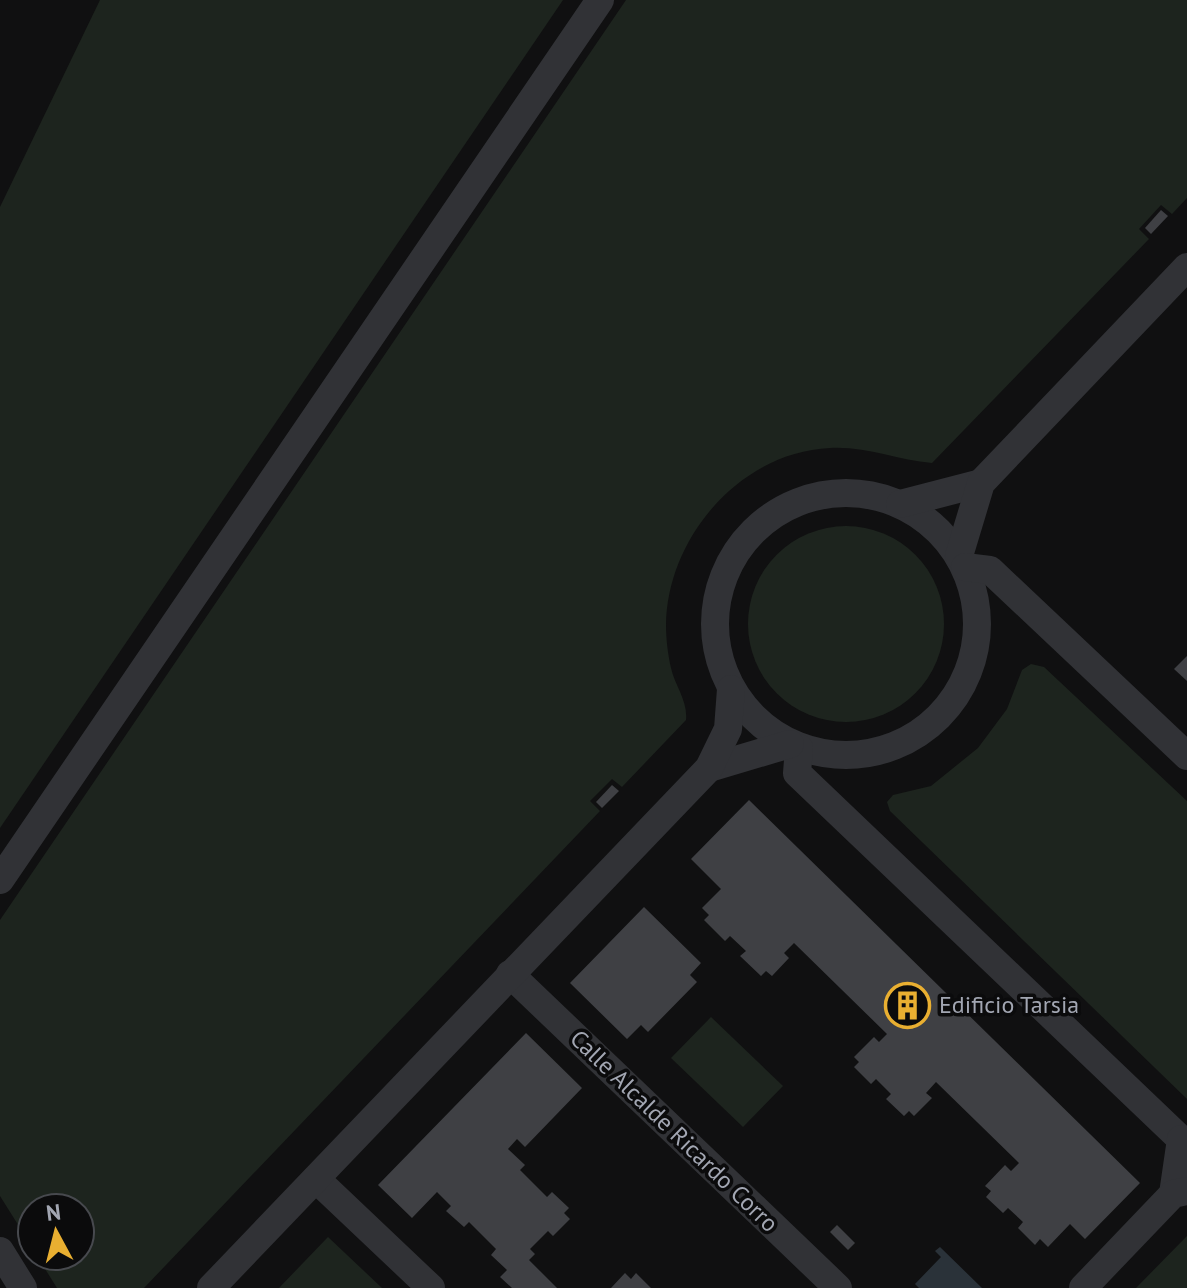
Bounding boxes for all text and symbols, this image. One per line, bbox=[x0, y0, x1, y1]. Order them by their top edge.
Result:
building icon: Edificio Tarsia bbox=[884, 981, 932, 1029]
place label: Edificio Tarsia bbox=[939, 989, 1079, 1020]
street label: Calle Alcalde Ricardo Corro bbox=[564, 1023, 785, 1238]
north arrow bbox=[16, 1192, 96, 1272]
text: N bbox=[45, 1197, 62, 1227]

